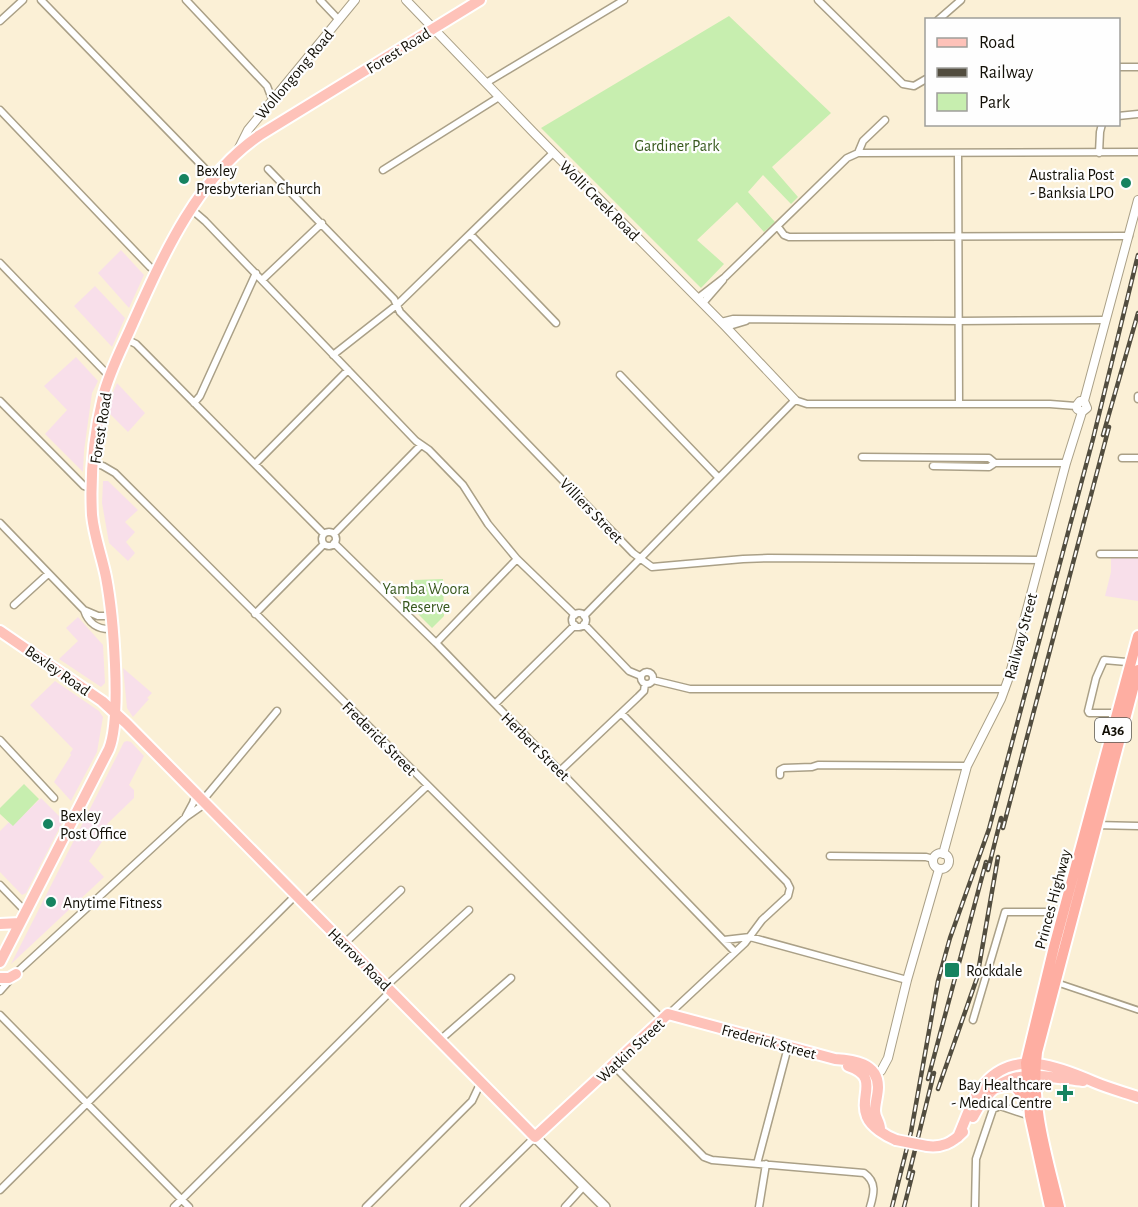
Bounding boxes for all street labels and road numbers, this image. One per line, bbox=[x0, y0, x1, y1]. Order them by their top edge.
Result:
street label: Forest Road bbox=[364, 25, 433, 77]
street label: Wollongong Road bbox=[253, 27, 337, 122]
street label: Wolli Creek Road bbox=[556, 158, 642, 244]
street label: Forest Road bbox=[87, 391, 115, 465]
street label: Villiers Street bbox=[557, 475, 626, 546]
street label: Railway Street bbox=[1002, 591, 1041, 681]
street label: Bexley Road bbox=[21, 643, 93, 700]
street label: Frederick Street bbox=[339, 699, 419, 779]
street label: Herbert Street bbox=[498, 709, 573, 784]
road number: A36 bbox=[1095, 718, 1131, 742]
street label: Princes Highway bbox=[1032, 847, 1075, 951]
street label: Harrow Road bbox=[325, 925, 394, 994]
street label: Watkin Street bbox=[594, 1016, 667, 1086]
street label: Frederick Street bbox=[720, 1022, 818, 1062]

